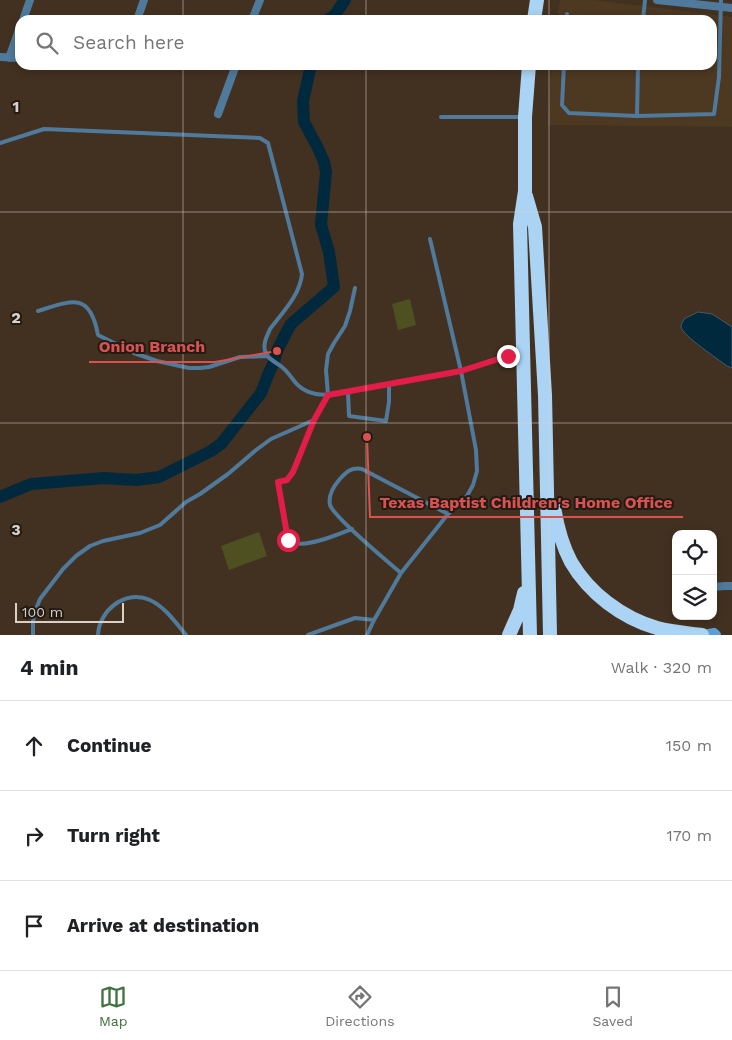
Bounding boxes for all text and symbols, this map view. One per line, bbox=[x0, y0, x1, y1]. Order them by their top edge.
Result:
search box bbox=[15, 15, 717, 70]
icon: search bbox=[33, 29, 61, 57]
text: Search here bbox=[73, 31, 184, 54]
text: 1 bbox=[13, 97, 19, 116]
text: 2 bbox=[11, 308, 21, 327]
callout: Onion Branch bbox=[89, 331, 215, 362]
text: Onion Branch bbox=[99, 337, 205, 356]
route end bbox=[497, 345, 520, 368]
callout: Texas Baptist Children's Home Office bbox=[370, 486, 683, 517]
text: Texas Baptist Children's Home Office bbox=[379, 493, 673, 512]
text: 3 bbox=[11, 520, 21, 539]
route start bbox=[277, 529, 300, 552]
map controls bbox=[672, 530, 717, 620]
button: locate bbox=[672, 530, 717, 575]
button: layers bbox=[672, 575, 717, 620]
scale bar bbox=[15, 600, 124, 623]
text: 100 m bbox=[22, 604, 63, 620]
text: 4 min bbox=[20, 655, 78, 680]
text: Walk · 320 m bbox=[611, 658, 712, 677]
icon: ahead bbox=[20, 732, 48, 760]
text: Continue bbox=[67, 734, 151, 757]
text: 150 m bbox=[666, 736, 712, 755]
icon: right bbox=[20, 822, 48, 850]
text: Turn right bbox=[67, 824, 160, 847]
text: 170 m bbox=[666, 826, 712, 845]
icon: arrive bbox=[20, 912, 48, 940]
text: Arrive at destination bbox=[67, 914, 259, 937]
tab: Map bbox=[99, 983, 128, 1029]
tab: Directions bbox=[325, 983, 395, 1029]
tab: Saved bbox=[592, 983, 633, 1029]

